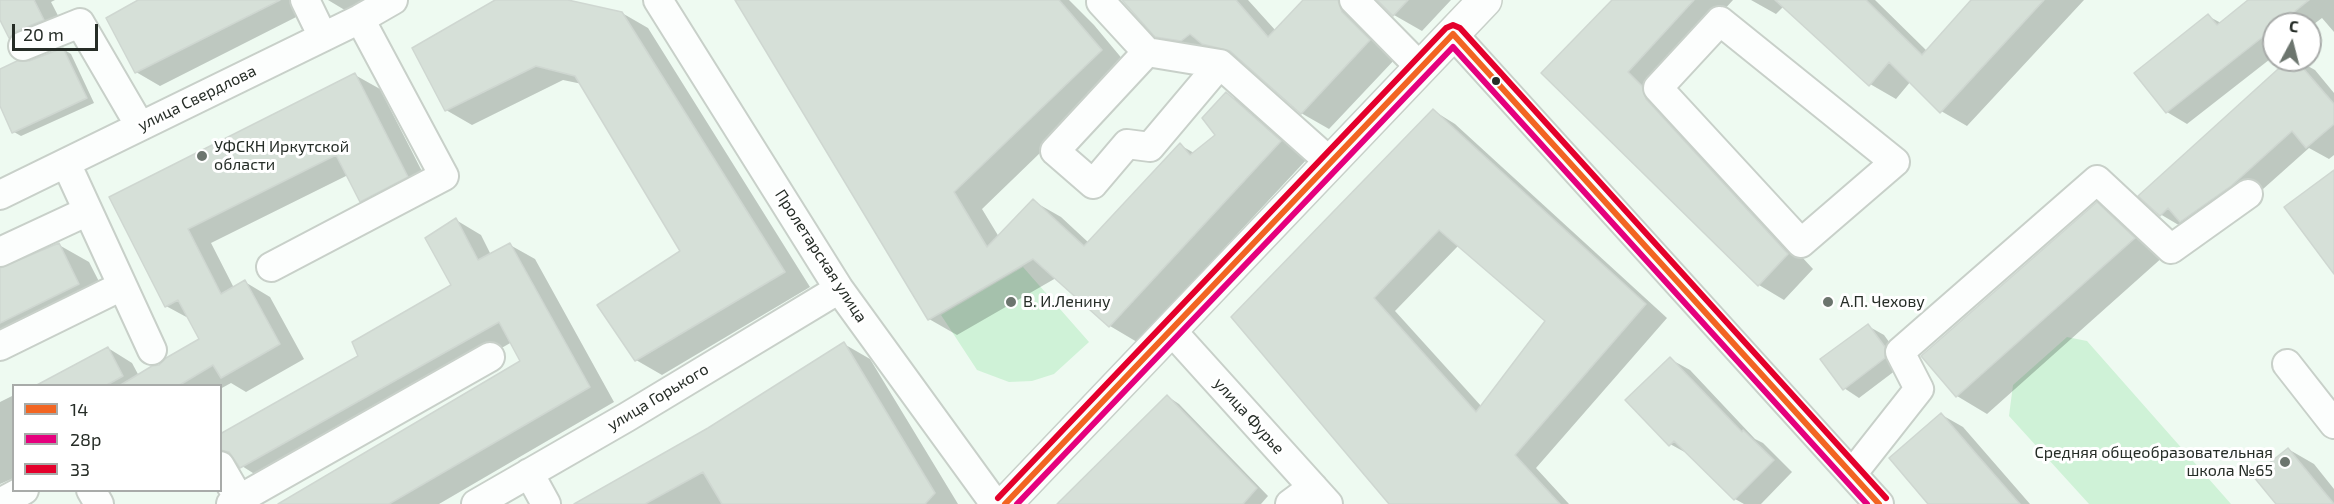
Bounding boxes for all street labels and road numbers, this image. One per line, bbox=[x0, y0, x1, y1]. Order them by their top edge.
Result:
street label: улица Свердлова bbox=[135, 61, 259, 135]
street label: Пролетарская улица bbox=[771, 186, 871, 326]
street label: улица Горького bbox=[604, 359, 712, 435]
street label: улица Фурье bbox=[1210, 374, 1288, 458]

